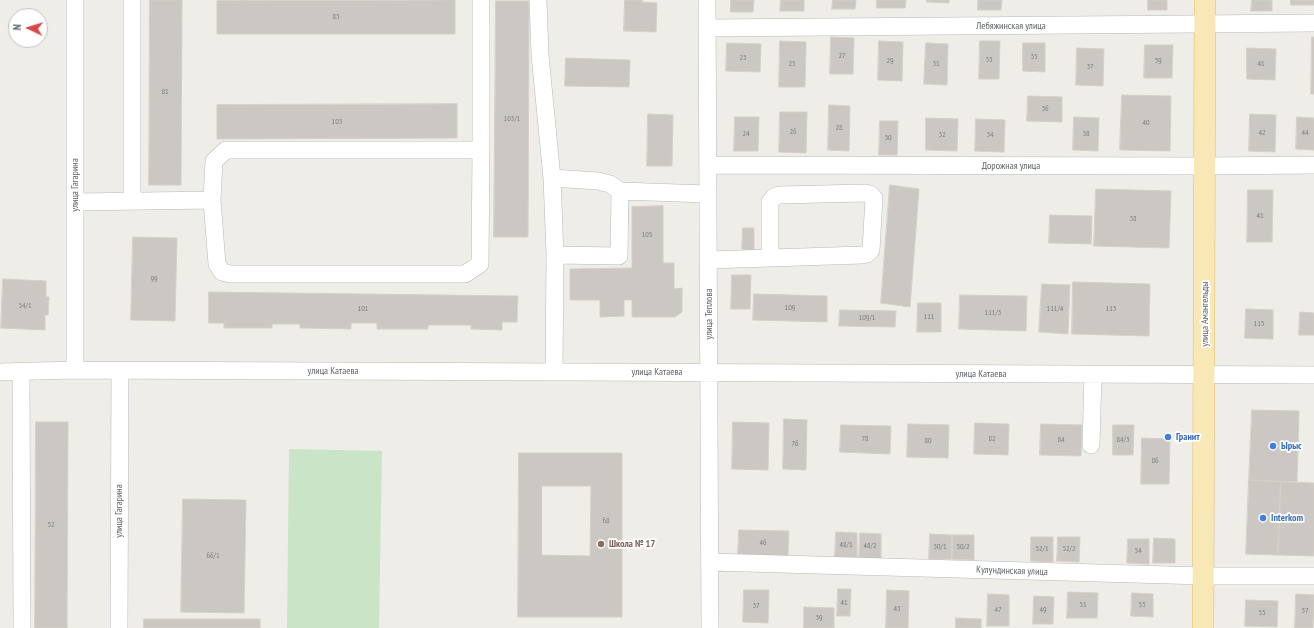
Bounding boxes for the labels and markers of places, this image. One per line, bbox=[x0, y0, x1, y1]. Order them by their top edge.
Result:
place label: Гранит bbox=[1176, 431, 1200, 443]
marker: Гранит bbox=[1163, 432, 1173, 442]
place label: Ырыс bbox=[1281, 440, 1302, 452]
marker: Ырыс bbox=[1268, 441, 1278, 451]
place label: Interkom bbox=[1271, 512, 1303, 524]
marker: Interkom bbox=[1258, 513, 1268, 523]
place label: Школа № 17 bbox=[609, 538, 655, 550]
marker: Школа № 17 bbox=[596, 539, 606, 549]

